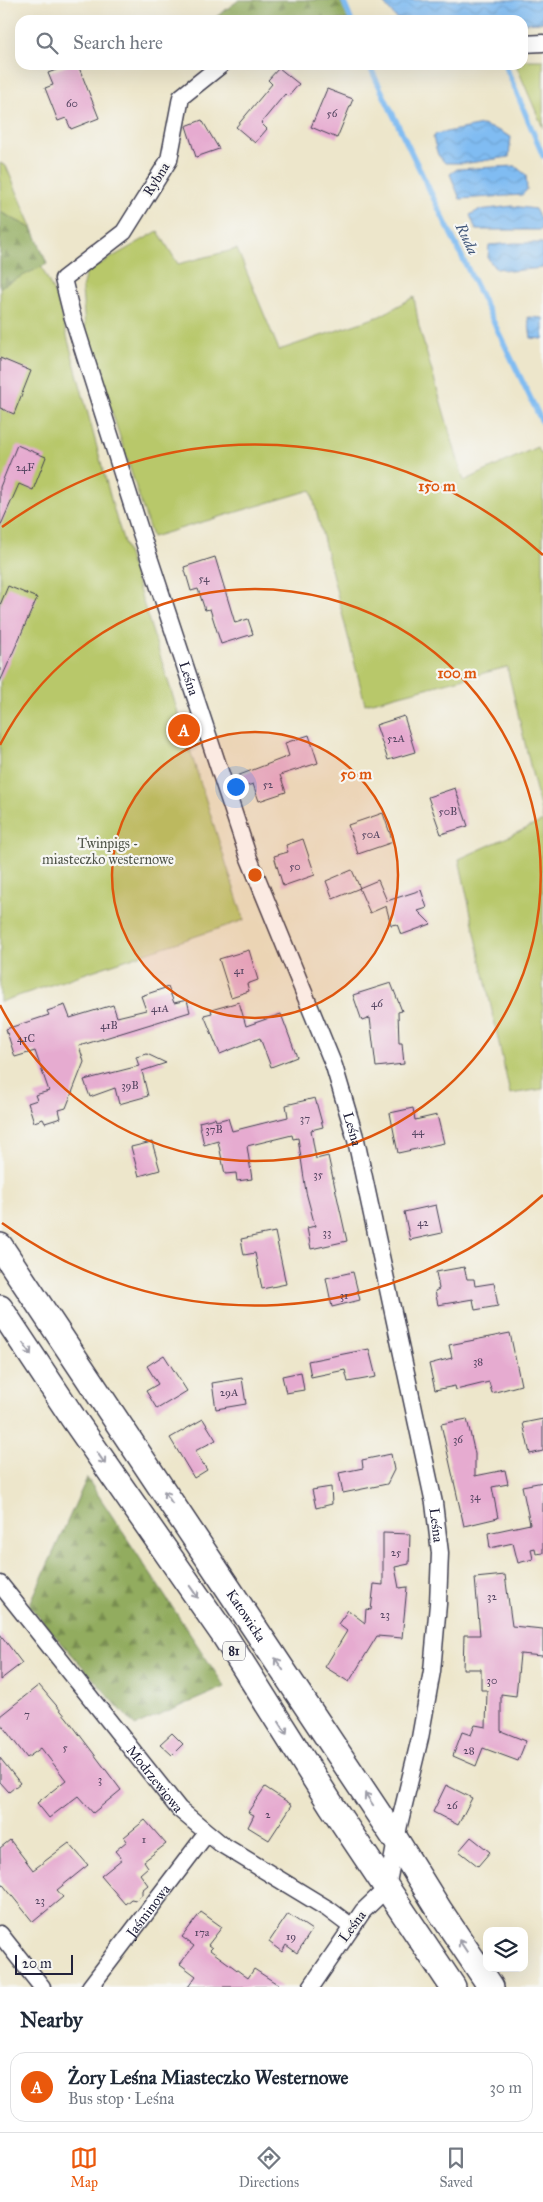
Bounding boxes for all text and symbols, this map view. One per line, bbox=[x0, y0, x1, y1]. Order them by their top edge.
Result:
search box bbox=[15, 15, 528, 70]
icon: search bbox=[33, 29, 61, 57]
text: Search here bbox=[73, 31, 163, 54]
house number: 60 bbox=[66, 97, 78, 110]
house number: 56 bbox=[327, 107, 338, 120]
street label: Rybna bbox=[140, 159, 173, 199]
water label: Ruda bbox=[451, 219, 482, 258]
house number: 24F bbox=[16, 461, 34, 474]
text: 150 m bbox=[418, 477, 456, 495]
house number: 54 bbox=[199, 572, 210, 585]
street label: Leśna bbox=[175, 659, 202, 698]
text: 100 m bbox=[437, 664, 477, 682]
pin: A bbox=[168, 711, 200, 749]
house number: 52A bbox=[387, 732, 406, 745]
text: 50 m bbox=[340, 765, 372, 783]
your location bbox=[223, 774, 249, 800]
house number: 52 bbox=[263, 778, 274, 791]
house number: 50B bbox=[439, 805, 457, 818]
house number: 50A bbox=[362, 828, 381, 841]
park label: Twinpigs - miasteczko westernowe bbox=[42, 835, 174, 868]
house number: 50 bbox=[289, 860, 301, 873]
centre of rings bbox=[246, 866, 264, 884]
house number: 41 bbox=[234, 964, 244, 977]
house number: 46 bbox=[371, 997, 383, 1010]
house number: 41A bbox=[151, 1002, 170, 1015]
house number: 41B bbox=[100, 1019, 118, 1032]
house number: 41C bbox=[17, 1032, 35, 1045]
house number: 39B bbox=[121, 1079, 139, 1092]
street label: Leśna bbox=[339, 1110, 365, 1148]
house number: 37 bbox=[300, 1112, 310, 1125]
house number: 37B bbox=[205, 1123, 223, 1136]
house number: 44 bbox=[412, 1125, 425, 1138]
house number: 35 bbox=[313, 1168, 323, 1181]
house number: 42 bbox=[417, 1216, 429, 1229]
house number: 33 bbox=[323, 1226, 331, 1239]
house number: 31 bbox=[340, 1289, 348, 1302]
one-way arrow bbox=[22, 1342, 32, 1356]
house number: 38 bbox=[473, 1355, 483, 1368]
house number: 29A bbox=[220, 1386, 239, 1399]
house number: 36 bbox=[453, 1433, 463, 1446]
one-way arrow bbox=[96, 1451, 106, 1465]
house number: 34 bbox=[470, 1490, 481, 1503]
one-way arrow bbox=[163, 1491, 173, 1505]
street label: Leśna bbox=[426, 1507, 447, 1544]
house number: 25 bbox=[391, 1546, 401, 1559]
one-way arrow bbox=[189, 1585, 199, 1599]
street label: Katowicka bbox=[222, 1586, 269, 1645]
house number: 32 bbox=[487, 1590, 497, 1603]
house number: 23 bbox=[380, 1608, 390, 1621]
road number: 81 bbox=[223, 1642, 245, 1660]
one-way arrow bbox=[274, 1657, 284, 1671]
house number: 30 bbox=[487, 1674, 497, 1687]
house number: 7 bbox=[24, 1708, 30, 1721]
one-way arrow bbox=[277, 1721, 288, 1735]
house number: 5 bbox=[62, 1741, 68, 1754]
street label: Modrzewiowa bbox=[123, 1742, 187, 1816]
house number: 28 bbox=[463, 1744, 475, 1757]
house number: 3 bbox=[98, 1773, 102, 1786]
one-way arrow bbox=[364, 1793, 374, 1807]
house number: 26 bbox=[446, 1799, 458, 1812]
house number: 2 bbox=[265, 1808, 271, 1821]
house number: 1 bbox=[142, 1833, 146, 1846]
street label: Jaśminowa bbox=[122, 1881, 174, 1943]
house number: 23 bbox=[35, 1894, 45, 1907]
street label: Leśna bbox=[335, 1907, 370, 1945]
house number: 17a bbox=[195, 1926, 210, 1939]
map controls bbox=[483, 1927, 528, 1972]
button: layers bbox=[483, 1927, 528, 1972]
house number: 19 bbox=[286, 1930, 296, 1943]
one-way arrow bbox=[458, 1940, 468, 1954]
scale bar bbox=[15, 1952, 72, 1975]
text: 20 m bbox=[22, 1955, 52, 1972]
text: Nearby bbox=[20, 2007, 83, 2033]
text: Żory Leśna Miasteczko Westernowe bbox=[68, 2066, 349, 2089]
text: A bbox=[32, 2078, 42, 2097]
text: 30 m bbox=[489, 2078, 522, 2097]
text: Bus stop · Leśna bbox=[68, 2089, 174, 2108]
tab: Map bbox=[70, 2144, 98, 2191]
tab: Directions bbox=[239, 2144, 299, 2191]
tab: Saved bbox=[440, 2144, 473, 2191]

